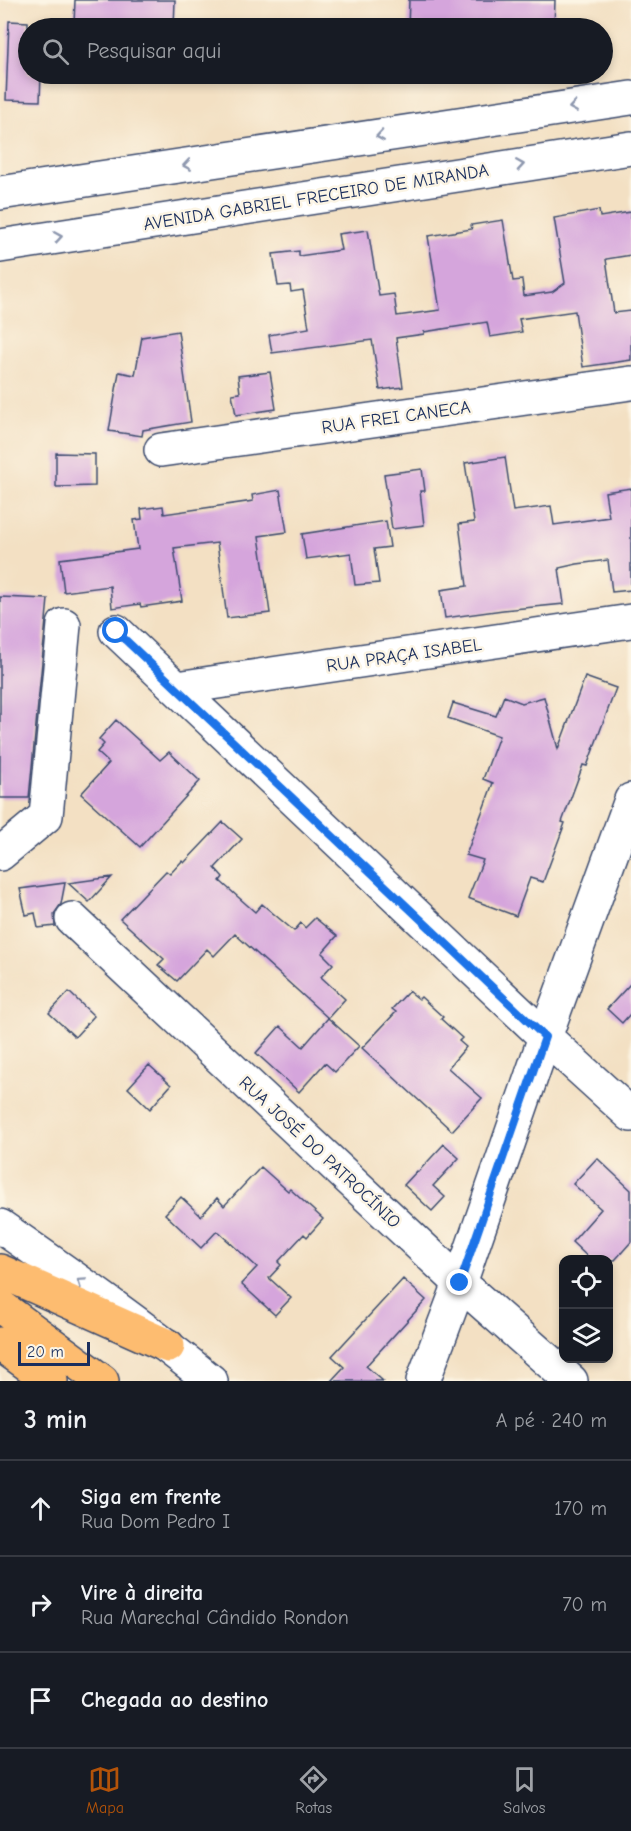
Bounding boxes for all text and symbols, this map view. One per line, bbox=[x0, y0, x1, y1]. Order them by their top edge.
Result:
search box bbox=[18, 18, 613, 84]
icon: search bbox=[39, 35, 72, 68]
text: Pesquisar aqui bbox=[87, 38, 222, 64]
one-way arrow bbox=[569, 100, 578, 112]
one-way arrow bbox=[376, 129, 385, 141]
one-way arrow bbox=[183, 158, 192, 170]
street label: AVENIDA GABRIEL FRECEIRO DE MIRANDA bbox=[142, 160, 490, 235]
one-way arrow bbox=[516, 160, 525, 172]
one-way arrow bbox=[53, 232, 62, 244]
street label: RUA FREI CANECA bbox=[320, 397, 472, 438]
route start bbox=[102, 617, 128, 643]
street label: RUA PRAÇA ISABEL bbox=[325, 634, 483, 677]
street label: RUA JOSÉ DO PATROCÍNIO bbox=[235, 1071, 405, 1233]
map controls bbox=[559, 1255, 613, 1363]
button: locate bbox=[559, 1255, 613, 1309]
route end bbox=[446, 1269, 472, 1295]
one-way arrow bbox=[77, 1278, 88, 1289]
button: layers bbox=[559, 1309, 613, 1363]
scale bar bbox=[18, 1339, 90, 1366]
text: 20 m bbox=[27, 1343, 64, 1361]
text: 3 min bbox=[24, 1405, 87, 1435]
text: A pé · 240 m bbox=[496, 1409, 607, 1432]
text: Siga em frente bbox=[81, 1484, 221, 1510]
icon: ahead bbox=[24, 1492, 57, 1525]
text: 170 m bbox=[554, 1497, 607, 1520]
text: Rua Dom Pedro I bbox=[81, 1510, 230, 1533]
text: Vire à direita bbox=[81, 1580, 203, 1606]
icon: right bbox=[24, 1588, 57, 1621]
text: 70 m bbox=[562, 1593, 607, 1616]
text: Rua Marechal Cândido Rondon bbox=[81, 1606, 349, 1629]
icon: arrive bbox=[24, 1684, 57, 1717]
text: Chegada ao destino bbox=[81, 1687, 268, 1713]
tab: Mapa bbox=[86, 1763, 124, 1817]
tab: Rotas bbox=[295, 1763, 332, 1817]
tab: Salvos bbox=[503, 1763, 545, 1817]

